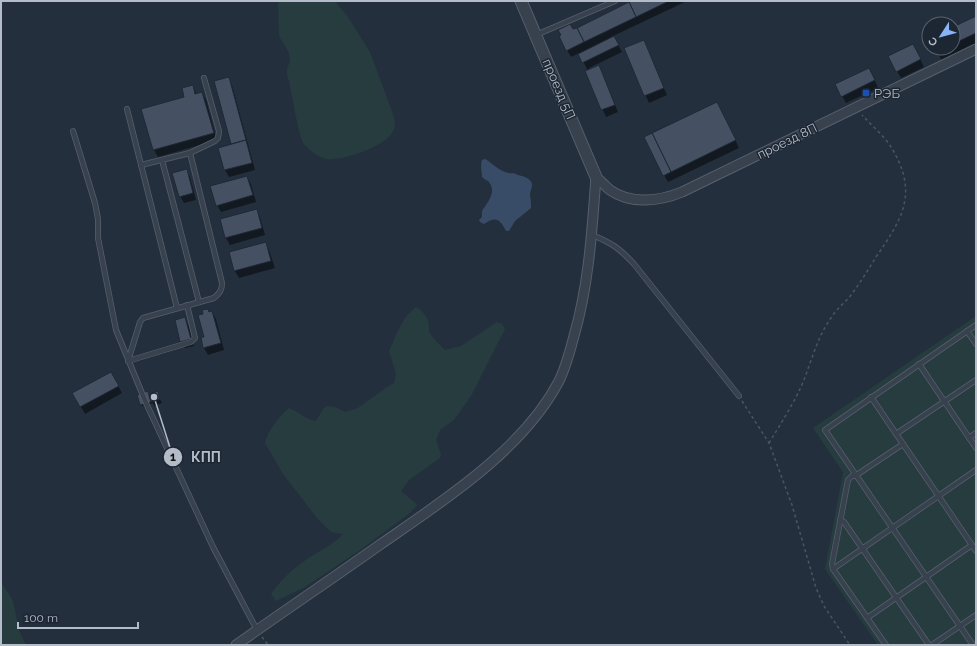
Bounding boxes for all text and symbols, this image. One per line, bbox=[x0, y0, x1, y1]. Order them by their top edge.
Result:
north arrow bbox=[921, 16, 961, 56]
text: С bbox=[926, 34, 941, 48]
street label: проезд 5П bbox=[540, 57, 578, 121]
place label: РЭБ bbox=[874, 86, 900, 101]
marker: РЭБ bbox=[861, 88, 871, 98]
street label: проезд 8П bbox=[755, 120, 819, 162]
callout: КПП bbox=[163, 444, 229, 470]
text: КПП bbox=[191, 449, 221, 465]
text: 1 bbox=[170, 450, 176, 464]
scale bar bbox=[18, 604, 138, 630]
text: 100 m bbox=[24, 611, 58, 625]

